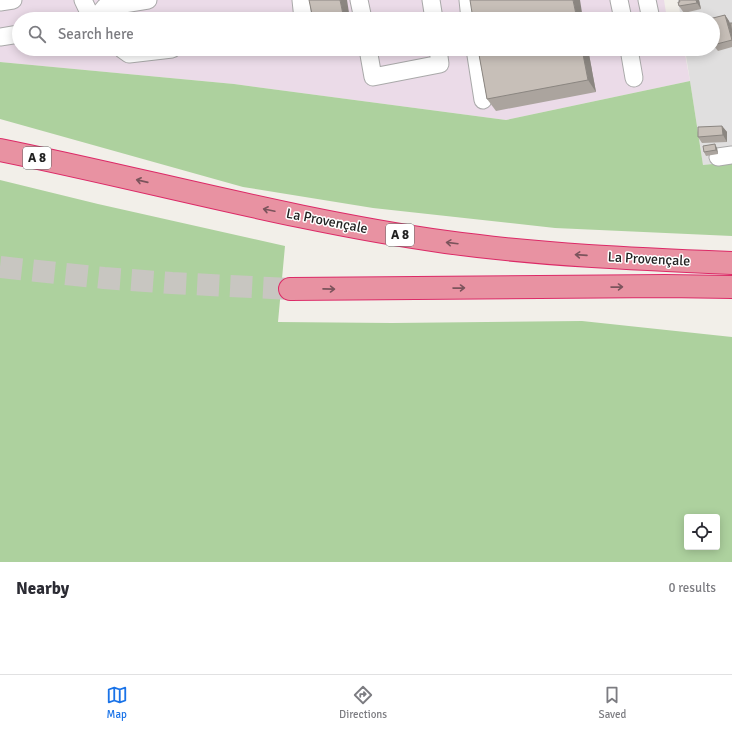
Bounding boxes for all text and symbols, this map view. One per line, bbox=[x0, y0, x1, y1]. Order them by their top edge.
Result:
search box bbox=[12, 12, 720, 56]
icon: search bbox=[26, 23, 48, 45]
text: Search here bbox=[58, 25, 134, 43]
road number: A 8 bbox=[23, 147, 51, 169]
one-way arrow bbox=[136, 177, 149, 184]
one-way arrow bbox=[263, 205, 276, 213]
street label: La Provençale bbox=[285, 205, 369, 237]
road number: A 8 bbox=[386, 224, 414, 246]
one-way arrow bbox=[446, 239, 459, 247]
street label: La Provençale bbox=[607, 248, 691, 270]
one-way arrow bbox=[575, 252, 588, 259]
one-way arrow bbox=[610, 283, 623, 291]
one-way arrow bbox=[452, 284, 465, 292]
one-way arrow bbox=[322, 285, 335, 293]
map controls bbox=[684, 514, 720, 550]
button: locate bbox=[684, 514, 720, 550]
text: Nearby bbox=[16, 578, 69, 599]
text: 0 results bbox=[668, 580, 716, 596]
tab: Map bbox=[106, 684, 128, 721]
tab: Directions bbox=[339, 684, 387, 721]
tab: Saved bbox=[599, 684, 626, 721]

